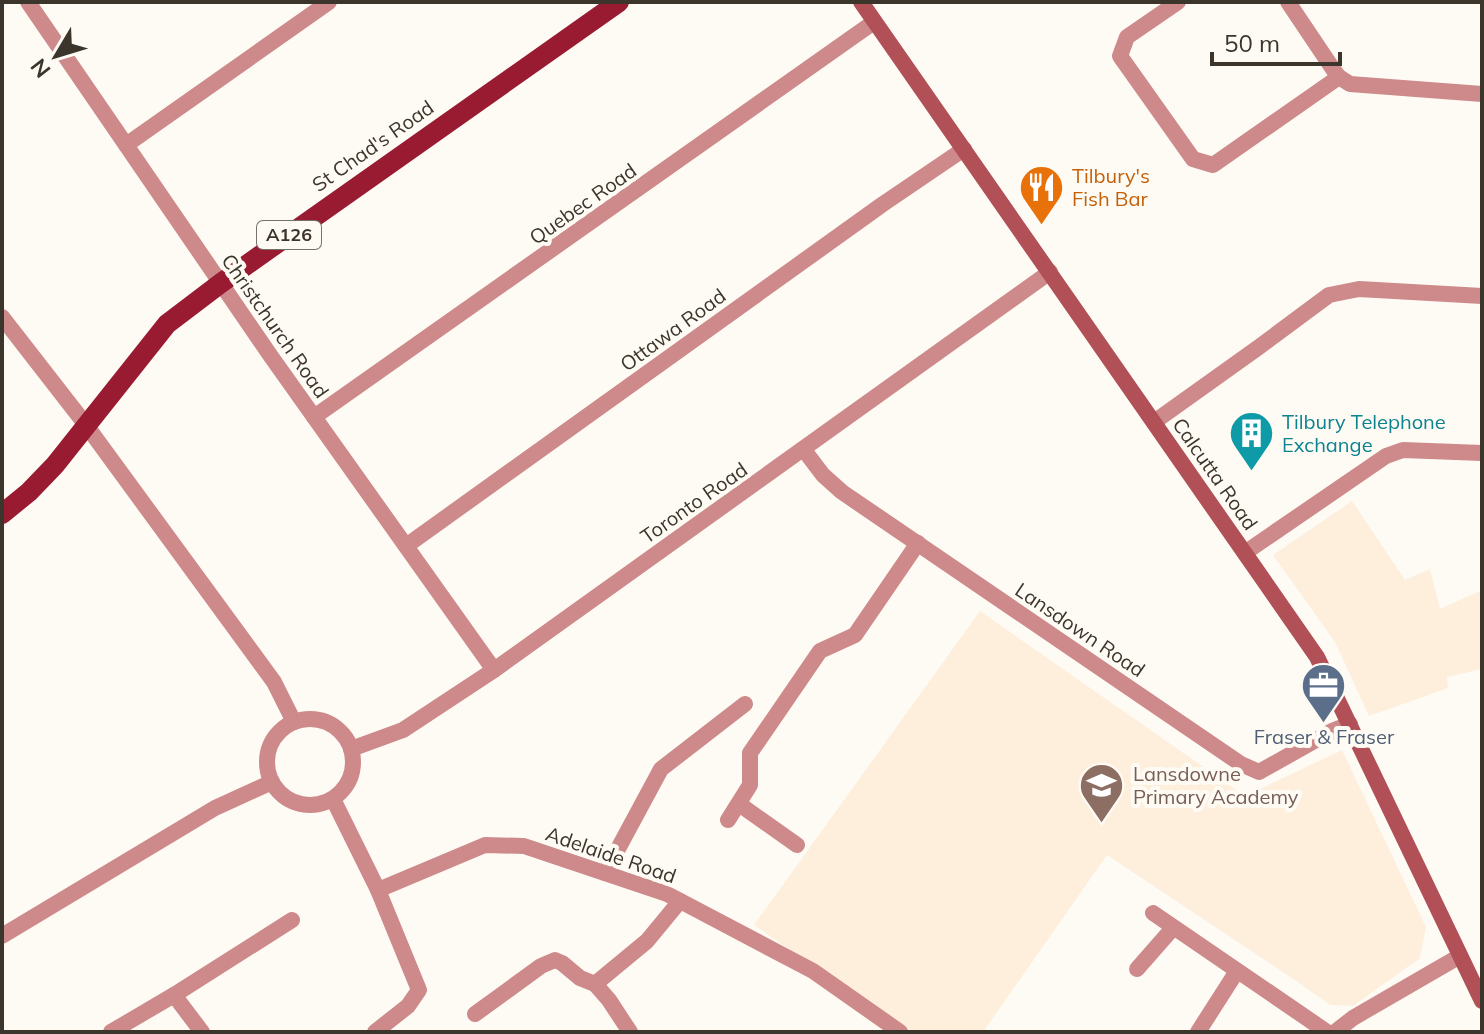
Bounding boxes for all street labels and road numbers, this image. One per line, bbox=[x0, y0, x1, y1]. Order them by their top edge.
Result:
street label: St Chad's Road bbox=[307, 94, 438, 197]
street label: Quebec Road bbox=[524, 158, 641, 250]
road number: A126 bbox=[257, 221, 321, 249]
street label: Christchurch Road bbox=[216, 249, 334, 403]
street label: Ottawa Road bbox=[615, 283, 730, 376]
street label: Calcutta Road bbox=[1167, 413, 1263, 535]
street label: Toronto Road bbox=[635, 457, 752, 549]
street label: Lansdown Road bbox=[1011, 577, 1150, 682]
street label: Adelaide Road bbox=[543, 821, 680, 889]

